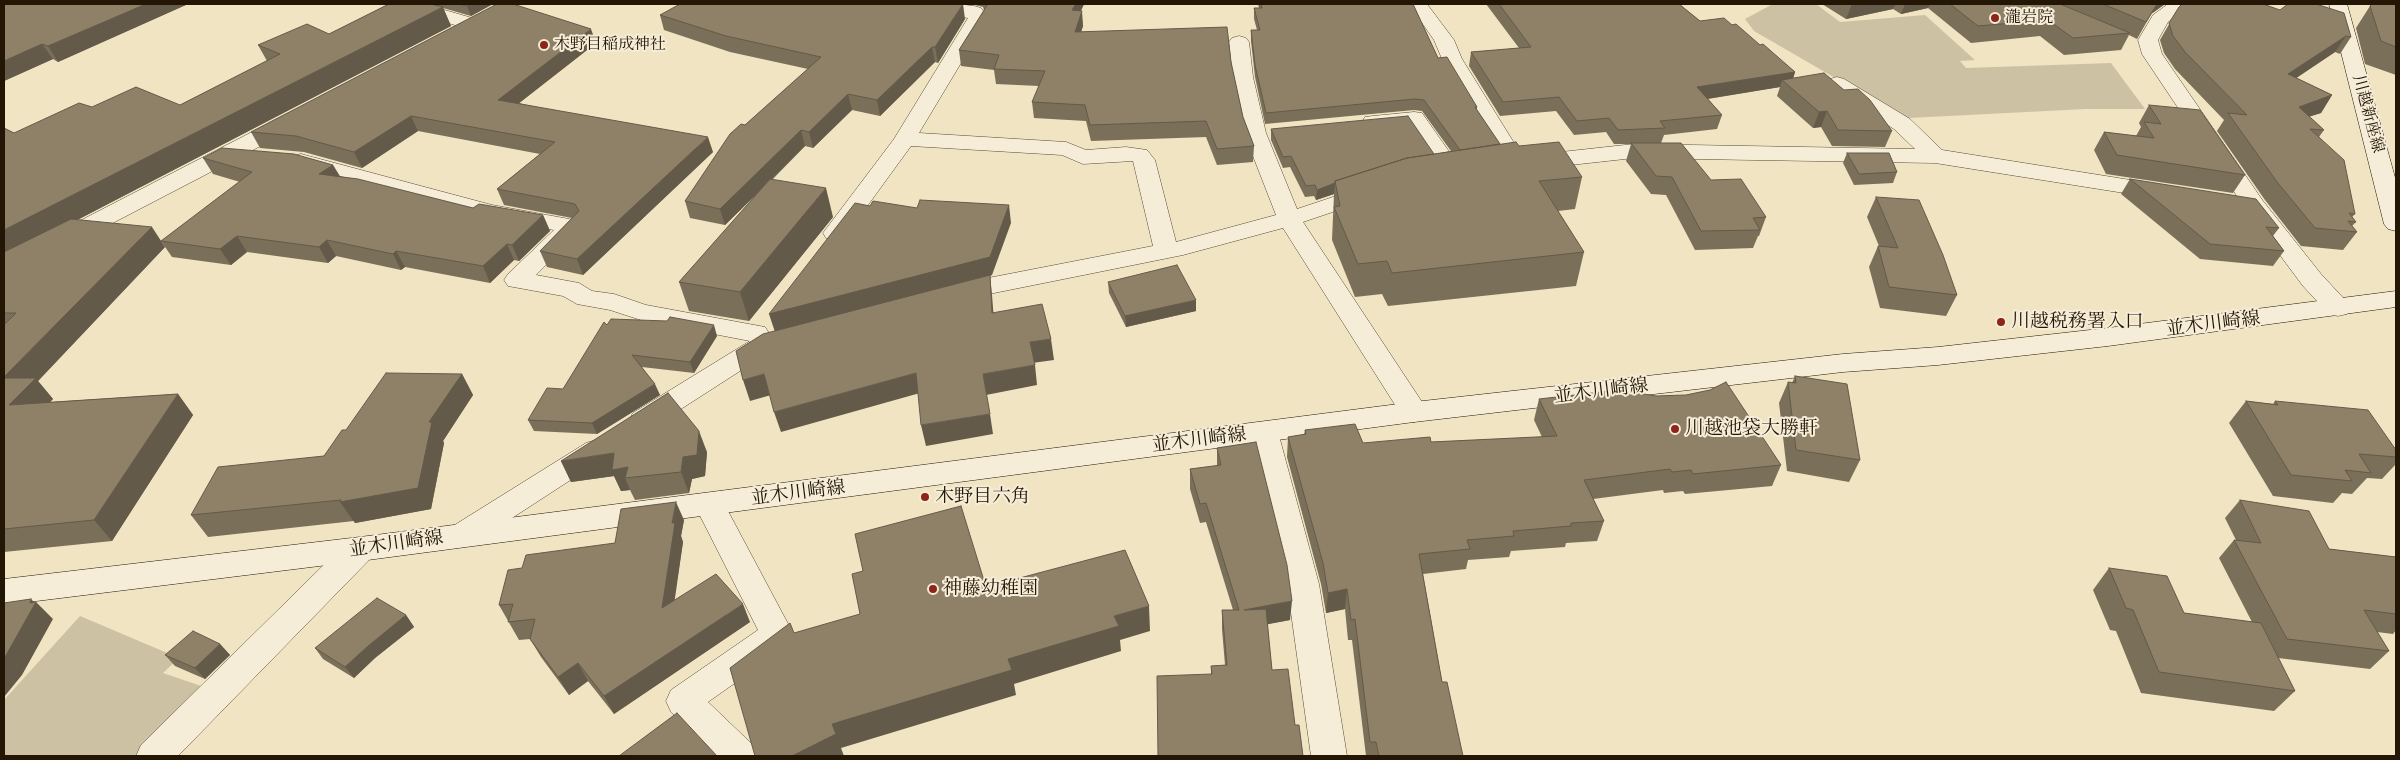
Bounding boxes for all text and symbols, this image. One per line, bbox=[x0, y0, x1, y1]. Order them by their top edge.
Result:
place label: 瀧岩院 bbox=[2005, 8, 2053, 28]
marker: 瀧岩院 bbox=[1989, 12, 2001, 24]
place label: 木野目稲成神社 bbox=[554, 35, 666, 55]
marker: 木野目稲成神社 bbox=[538, 39, 550, 51]
street label: 川越新座線 bbox=[2348, 73, 2388, 155]
street label: 並木川崎線 bbox=[2164, 307, 2262, 341]
place label: 川越税務署入口 bbox=[2011, 311, 2144, 333]
marker: 川越税務署入口 bbox=[1995, 316, 2007, 328]
street label: 並木川崎線 bbox=[1552, 374, 1650, 408]
place label: 川越池袋大勝軒 bbox=[1685, 418, 1818, 440]
street label: 並木川崎線 bbox=[1150, 423, 1248, 457]
marker: 川越池袋大勝軒 bbox=[1669, 423, 1681, 435]
street label: 並木川崎線 bbox=[749, 476, 847, 510]
place label: 木野目六角 bbox=[935, 486, 1030, 508]
marker: 木野目六角 bbox=[919, 491, 931, 503]
street label: 並木川崎線 bbox=[347, 526, 445, 562]
place label: 神藤幼稚園 bbox=[943, 578, 1038, 600]
marker: 神藤幼稚園 bbox=[927, 583, 939, 595]

